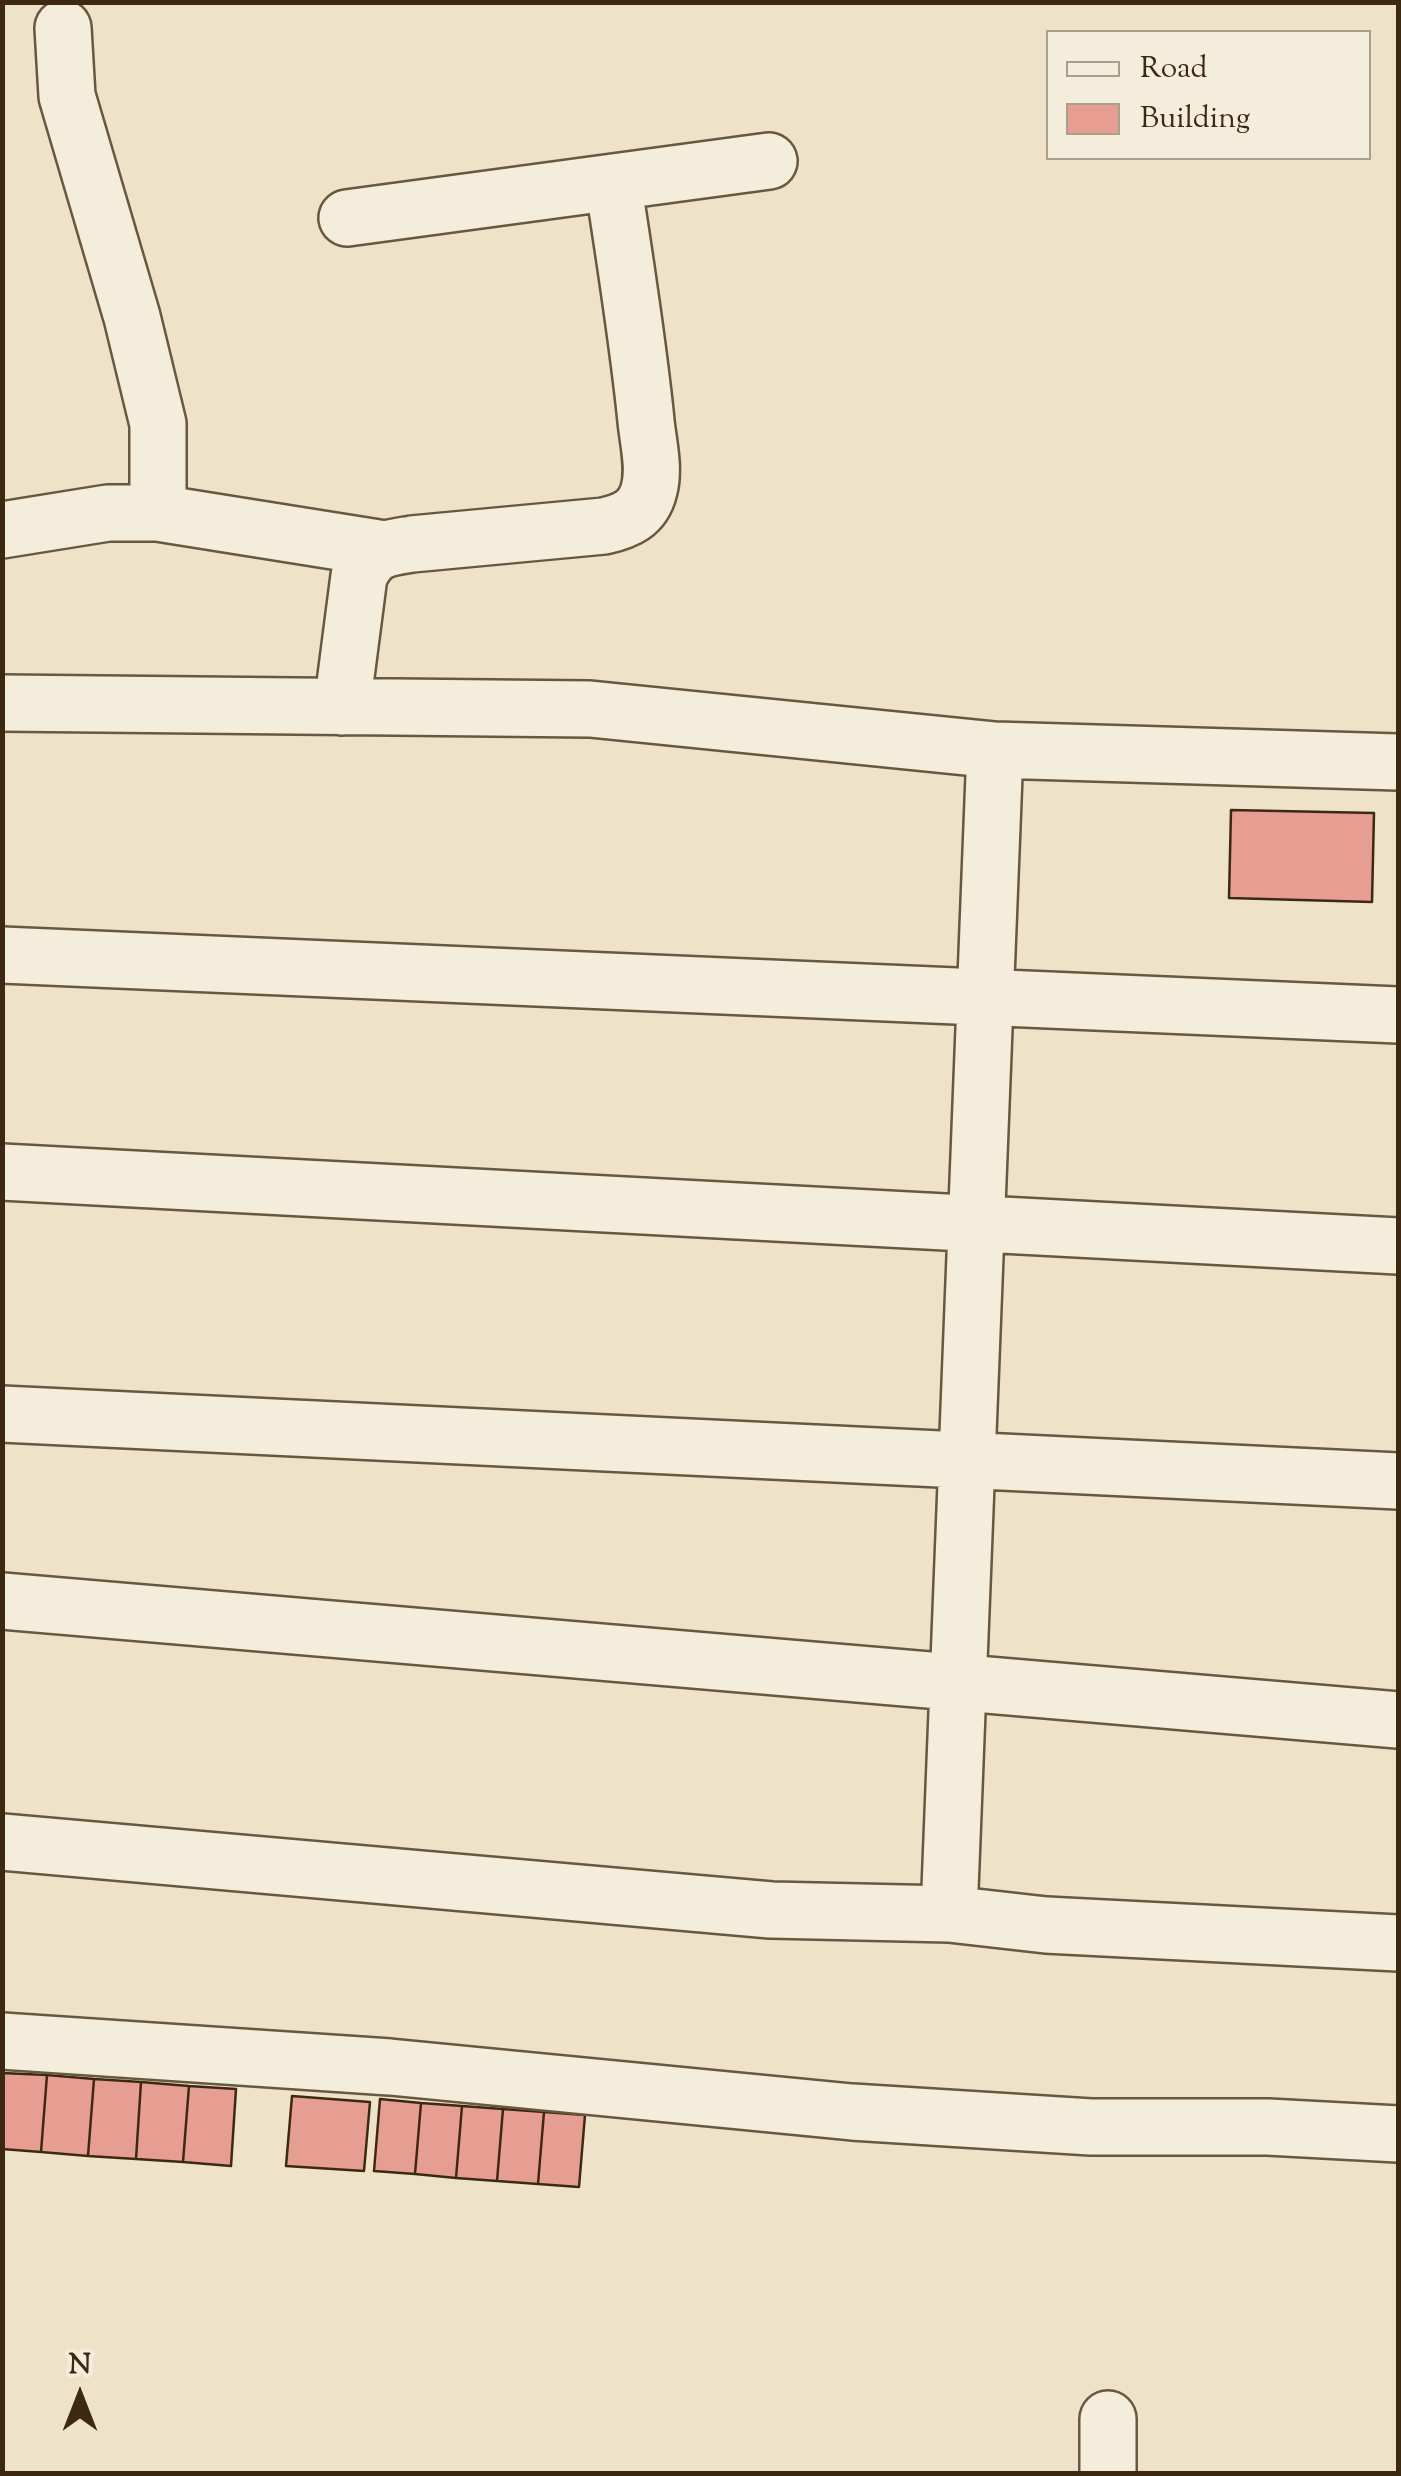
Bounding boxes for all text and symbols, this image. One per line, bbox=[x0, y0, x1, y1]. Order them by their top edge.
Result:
legend bbox=[1046, 30, 1371, 160]
text: Road bbox=[1140, 48, 1207, 91]
text: Building bbox=[1140, 98, 1250, 141]
north arrow bbox=[30, 2346, 130, 2446]
text: N bbox=[69, 2346, 91, 2386]

